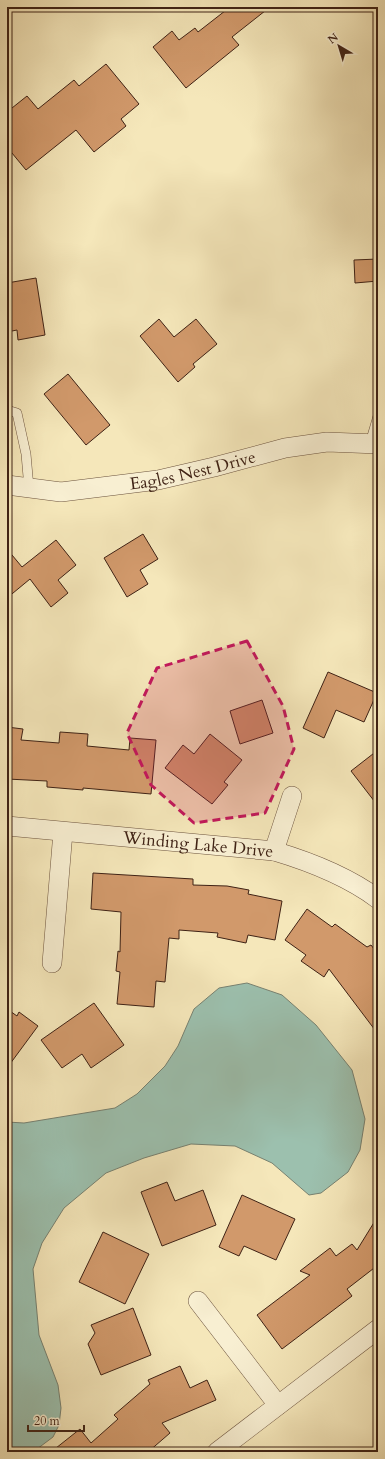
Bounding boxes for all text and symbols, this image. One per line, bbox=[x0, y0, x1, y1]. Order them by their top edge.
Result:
north arrow bbox=[319, 26, 359, 66]
text: N bbox=[325, 29, 342, 47]
street label: Eagles Nest Drive bbox=[128, 445, 258, 495]
street label: Winding Lake Drive bbox=[121, 826, 274, 863]
scale bar bbox=[28, 1407, 84, 1433]
text: 20 m bbox=[34, 1413, 61, 1429]

